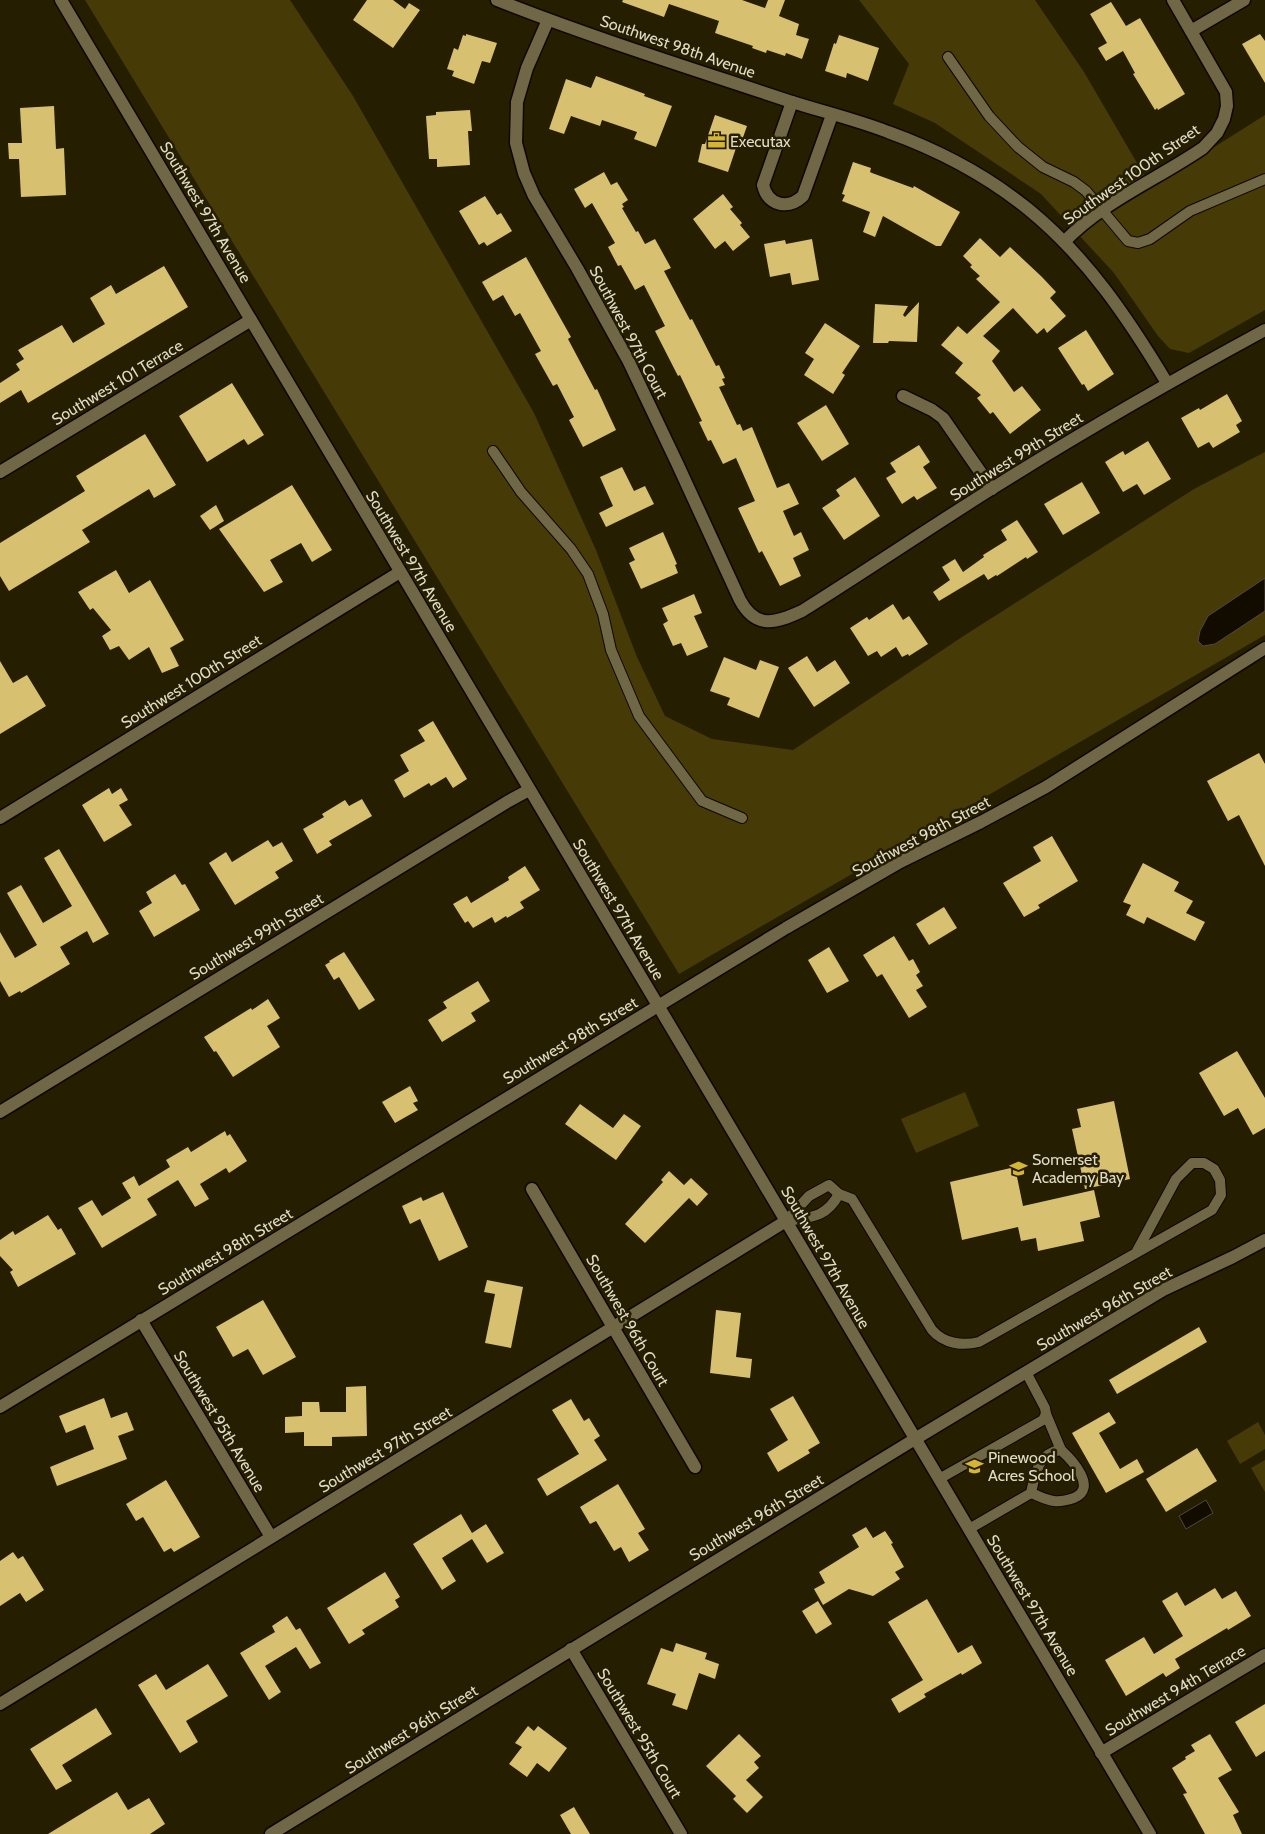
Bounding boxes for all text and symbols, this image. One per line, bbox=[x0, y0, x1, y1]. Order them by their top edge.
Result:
street label: Southwest 98th Avenue bbox=[598, 11, 758, 82]
street label: Southwest 100th Street bbox=[1059, 120, 1204, 229]
office icon: Executax bbox=[706, 131, 726, 151]
place label: Executax bbox=[730, 132, 791, 151]
street label: Southwest 97th Avenue bbox=[156, 138, 255, 286]
street label: Southwest 97th Court bbox=[585, 262, 672, 403]
street label: Southwest 101 Terrace bbox=[48, 336, 186, 429]
street label: Southwest 99th Street bbox=[946, 408, 1087, 505]
street label: Southwest 97th Avenue bbox=[362, 487, 461, 635]
street label: Southwest 100th Street bbox=[117, 630, 266, 732]
street label: Southwest 98th Street bbox=[849, 792, 994, 881]
street label: Southwest 97th Avenue bbox=[569, 835, 668, 983]
street label: Southwest 99th Street bbox=[186, 889, 327, 984]
street label: Southwest 98th Street bbox=[500, 992, 641, 1088]
place label: Somerset Academy Bay bbox=[1032, 1150, 1124, 1187]
school or university icon: Somerset Academy Bay bbox=[1008, 1158, 1028, 1178]
street label: Southwest 97th Avenue bbox=[777, 1183, 874, 1332]
street label: Southwest 98th Street bbox=[155, 1203, 296, 1299]
street label: Southwest 96th Court bbox=[582, 1251, 673, 1390]
street label: Southwest 96th Street bbox=[1033, 1262, 1176, 1355]
street label: Southwest 95th Avenue bbox=[170, 1347, 269, 1496]
street label: Southwest 97th Street bbox=[315, 1402, 456, 1497]
place label: Pinewood Acres School bbox=[988, 1448, 1075, 1485]
school or university icon: Pinewood Acres School bbox=[964, 1456, 984, 1476]
street label: Southwest 96th Street bbox=[686, 1470, 827, 1565]
street label: Southwest 97th Avenue bbox=[983, 1531, 1082, 1679]
street label: Southwest 94th Terrace bbox=[1102, 1641, 1249, 1740]
street label: Southwest 95th Court bbox=[593, 1665, 686, 1802]
street label: Southwest 96th Street bbox=[341, 1681, 482, 1778]

